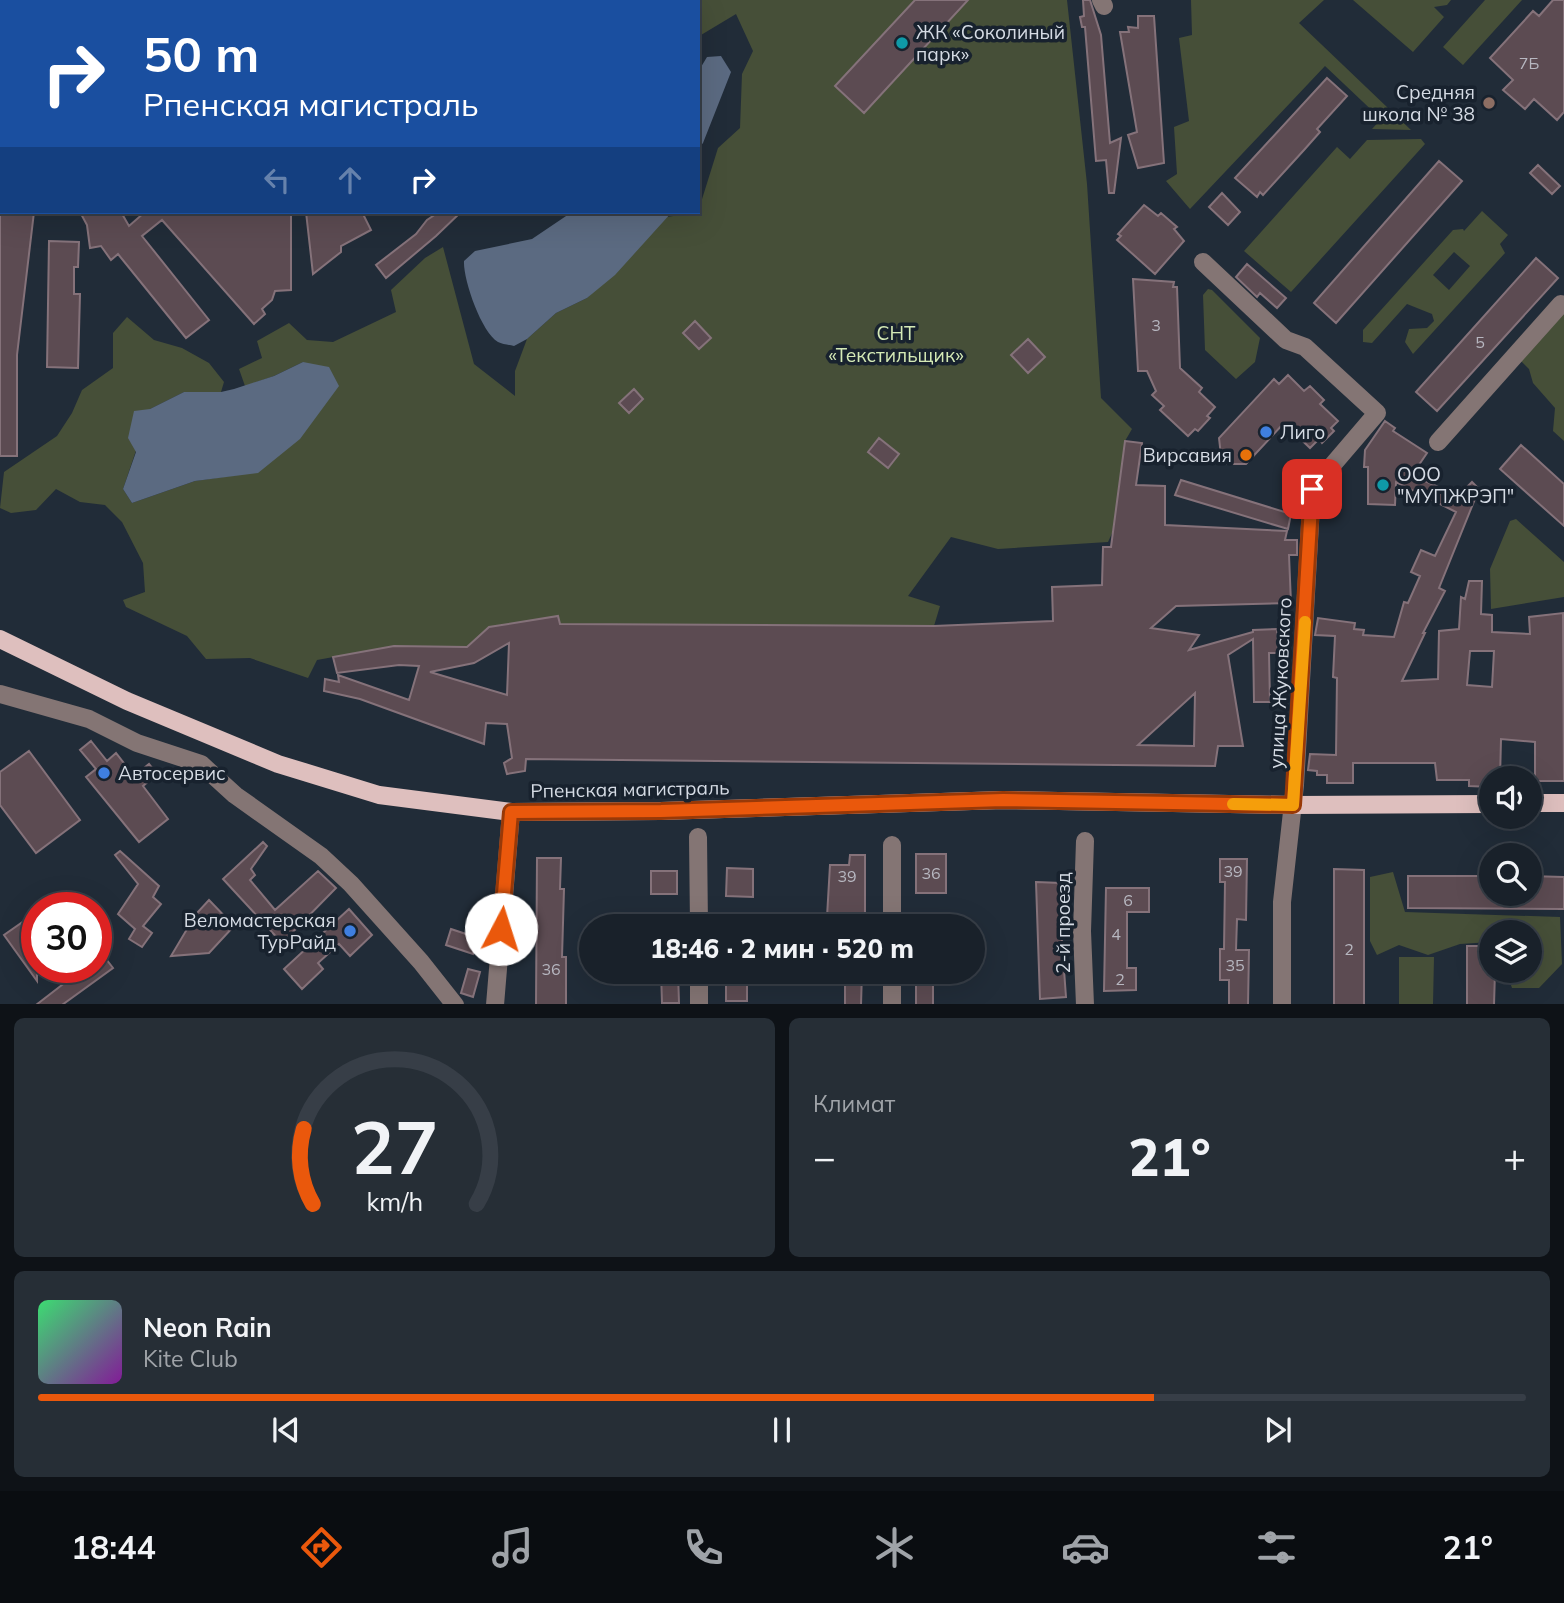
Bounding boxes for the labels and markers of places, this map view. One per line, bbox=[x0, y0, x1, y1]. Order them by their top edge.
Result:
place label: ЖК «Соколиный парк» bbox=[916, 20, 1065, 66]
marker: ЖК «Соколиный парк» bbox=[894, 35, 910, 51]
place label: Средняя школа № 38 bbox=[1362, 80, 1475, 126]
marker: Средняя школа № 38 bbox=[1481, 95, 1497, 111]
place label: Лиго bbox=[1280, 420, 1325, 444]
marker: Лиго bbox=[1258, 424, 1274, 440]
place label: Вирсавия bbox=[1143, 443, 1232, 467]
marker: Вирсавия bbox=[1238, 447, 1254, 463]
pin bbox=[1282, 459, 1342, 519]
place label: ООО "МУПЖРЭП" bbox=[1397, 462, 1514, 508]
marker: ООО "МУПЖРЭП" bbox=[1375, 477, 1391, 493]
place label: Автосервис bbox=[118, 761, 226, 785]
marker: Автосервис bbox=[96, 765, 112, 781]
place label: Веломастерская ТурРайд bbox=[184, 908, 336, 954]
marker: Веломастерская ТурРайд bbox=[342, 923, 358, 939]

